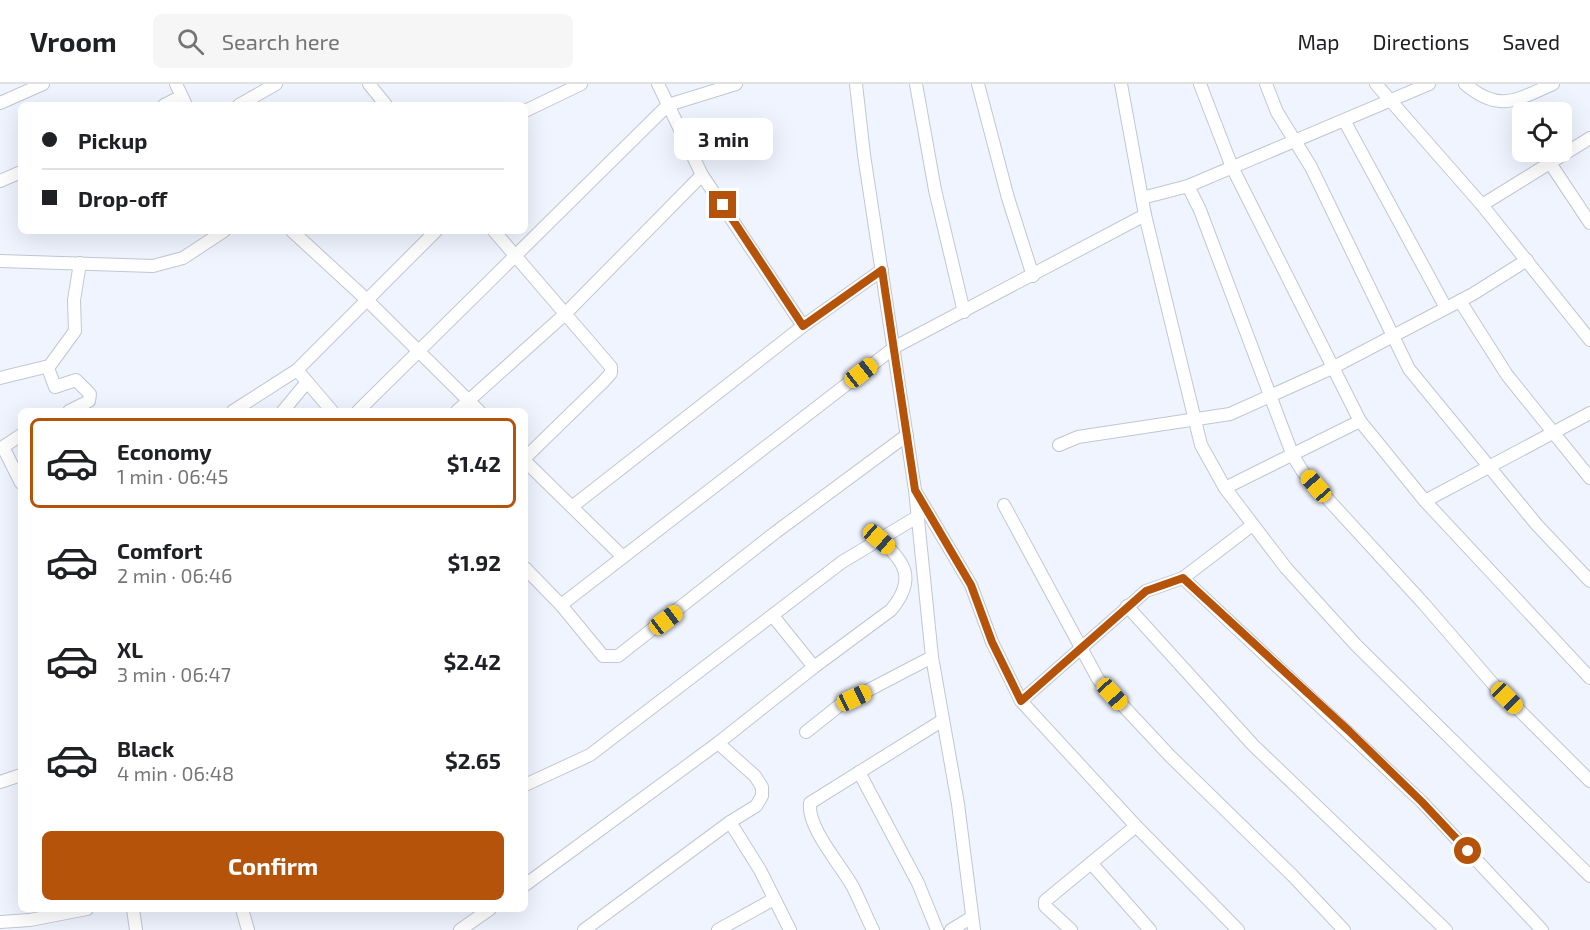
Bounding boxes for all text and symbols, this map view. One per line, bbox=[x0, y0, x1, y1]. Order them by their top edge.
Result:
search box bbox=[153, 14, 573, 68]
text: Vroom bbox=[30, 24, 117, 58]
icon: search bbox=[174, 25, 207, 58]
text: Search here bbox=[222, 28, 340, 54]
text: Map bbox=[1297, 29, 1340, 54]
text: Directions bbox=[1373, 29, 1469, 54]
text: Saved bbox=[1502, 29, 1560, 54]
map controls bbox=[1512, 102, 1572, 162]
button: locate bbox=[1512, 102, 1572, 162]
callout: 3 min bbox=[674, 118, 772, 160]
text: Pickup bbox=[78, 127, 147, 153]
text: 3 min bbox=[698, 127, 749, 151]
text: Drop-off bbox=[78, 185, 167, 211]
route end bbox=[709, 191, 736, 218]
car bbox=[841, 355, 881, 391]
icon: car bbox=[45, 436, 99, 490]
text: Economy bbox=[117, 438, 212, 464]
text: $1.42 bbox=[447, 450, 501, 476]
text: 1 min · 06:45 bbox=[117, 464, 228, 488]
car bbox=[1297, 467, 1335, 505]
car bbox=[860, 520, 898, 558]
icon: car bbox=[45, 535, 99, 589]
text: Comfort bbox=[117, 537, 202, 563]
text: $1.92 bbox=[448, 549, 501, 575]
text: 2 min · 06:46 bbox=[117, 563, 232, 587]
car bbox=[646, 602, 686, 638]
icon: car bbox=[45, 634, 99, 688]
text: XL bbox=[117, 636, 143, 662]
text: $2.42 bbox=[443, 648, 501, 674]
text: 3 min · 06:47 bbox=[117, 662, 231, 686]
car bbox=[1093, 675, 1131, 713]
car bbox=[1488, 679, 1526, 717]
car bbox=[834, 682, 874, 714]
icon: car bbox=[45, 733, 99, 787]
text: Black bbox=[117, 735, 174, 761]
text: $2.65 bbox=[445, 747, 501, 773]
text: 4 min · 06:48 bbox=[117, 761, 234, 785]
button: Confirm bbox=[42, 831, 504, 900]
route start bbox=[1454, 837, 1481, 864]

